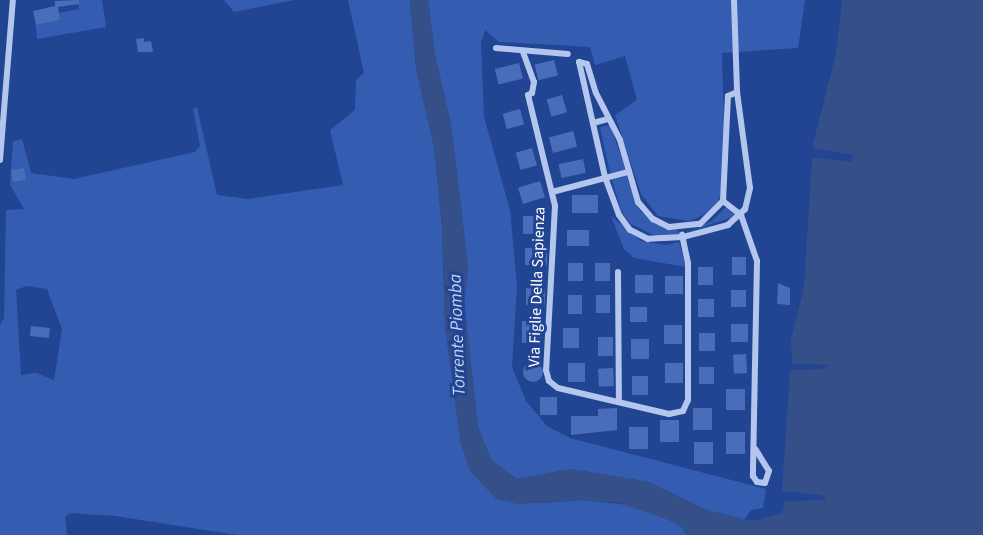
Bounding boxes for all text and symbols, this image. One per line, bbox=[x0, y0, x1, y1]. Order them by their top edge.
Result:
street label: Via Figlie Della Sapienza bbox=[525, 207, 549, 367]
water label: Torrente Piomba bbox=[445, 274, 471, 396]

